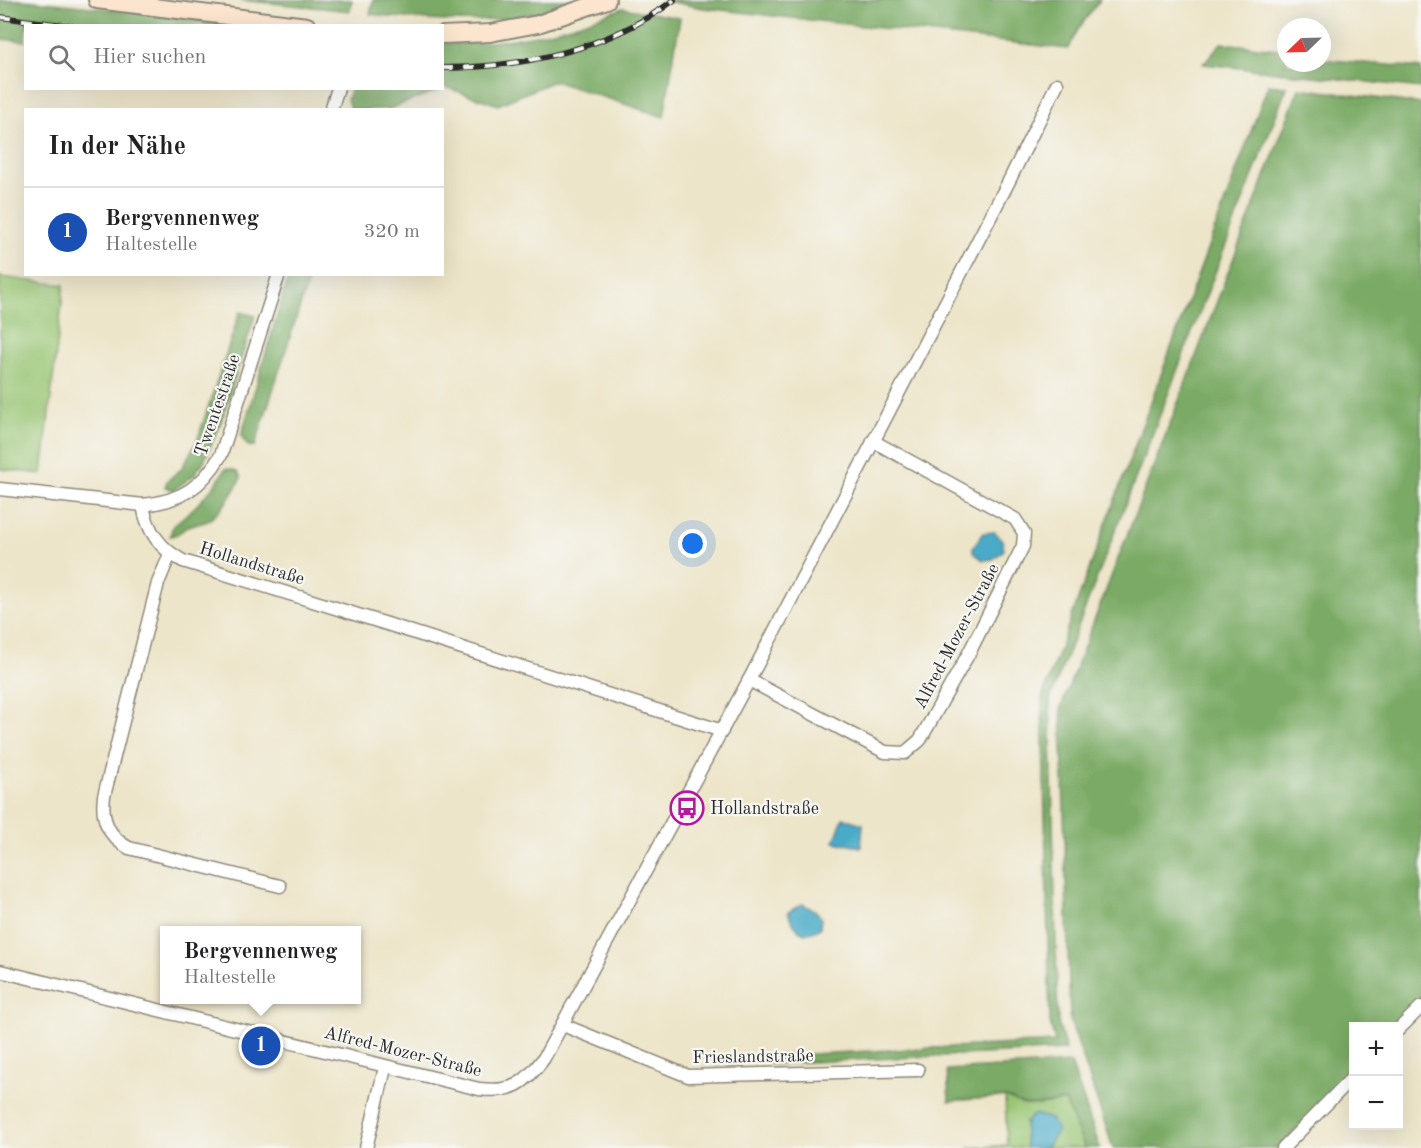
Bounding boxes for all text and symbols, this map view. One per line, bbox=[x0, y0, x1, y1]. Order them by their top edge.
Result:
north arrow bbox=[1277, 18, 1331, 72]
search box bbox=[24, 24, 444, 90]
icon: search bbox=[45, 41, 78, 74]
text: Hier suchen bbox=[93, 46, 206, 68]
text: In der Nähe bbox=[48, 134, 186, 160]
text: Bergvennenweg bbox=[105, 208, 259, 230]
text: 1 bbox=[62, 222, 73, 242]
text: 320 m bbox=[364, 222, 420, 242]
text: Haltestelle bbox=[105, 235, 197, 255]
street label: Twentestraße bbox=[192, 352, 244, 459]
your location bbox=[678, 529, 707, 558]
street label: Hollandstraße bbox=[197, 539, 306, 588]
street label: Alfred-Mozer-Straße bbox=[911, 561, 1003, 712]
bus stop icon: Hollandstraße bbox=[669, 790, 705, 826]
place label: Hollandstraße bbox=[710, 800, 819, 818]
popup bbox=[160, 926, 361, 1004]
text: Bergvennenweg bbox=[183, 941, 338, 963]
text: Haltestelle bbox=[183, 968, 276, 988]
map controls bbox=[1349, 1022, 1403, 1130]
button: + bbox=[1349, 1022, 1403, 1076]
pin: 1 bbox=[242, 1024, 280, 1068]
street label: Alfred-Mozer-Straße bbox=[322, 1024, 484, 1080]
street label: Frieslandstraße bbox=[692, 1047, 814, 1067]
button: − bbox=[1349, 1076, 1403, 1130]

